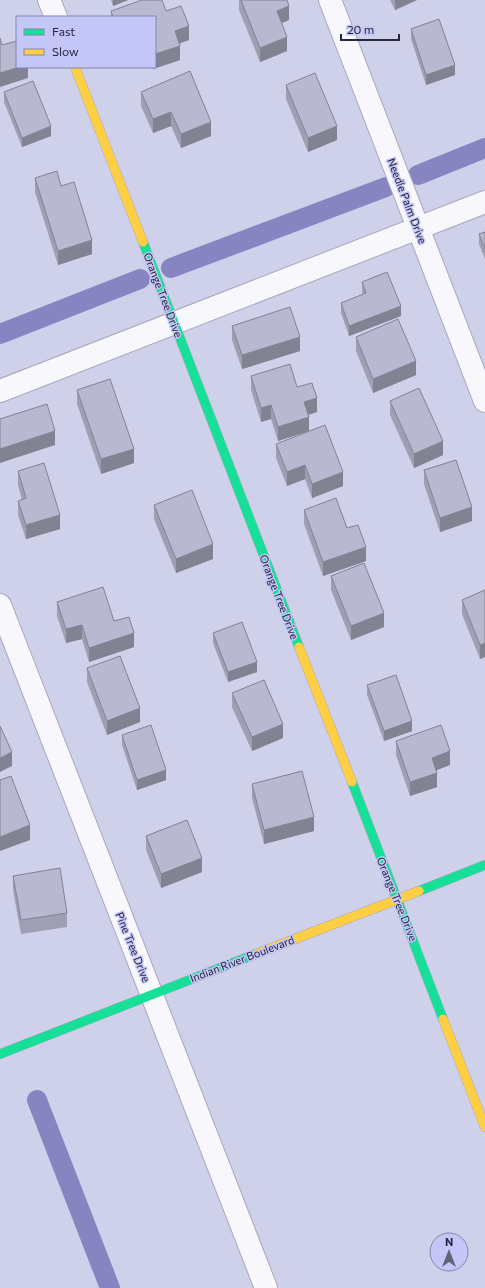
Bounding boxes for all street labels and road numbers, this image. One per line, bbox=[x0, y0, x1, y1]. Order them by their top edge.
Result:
street label: Needle Palm Drive bbox=[385, 156, 430, 246]
street label: Orange Tree Drive bbox=[141, 251, 186, 339]
street label: Orange Tree Drive bbox=[257, 553, 302, 641]
street label: Orange Tree Drive bbox=[375, 855, 420, 943]
street label: Pine Tree Drive bbox=[113, 910, 154, 984]
street label: Indian River Boulevard bbox=[188, 933, 296, 984]

